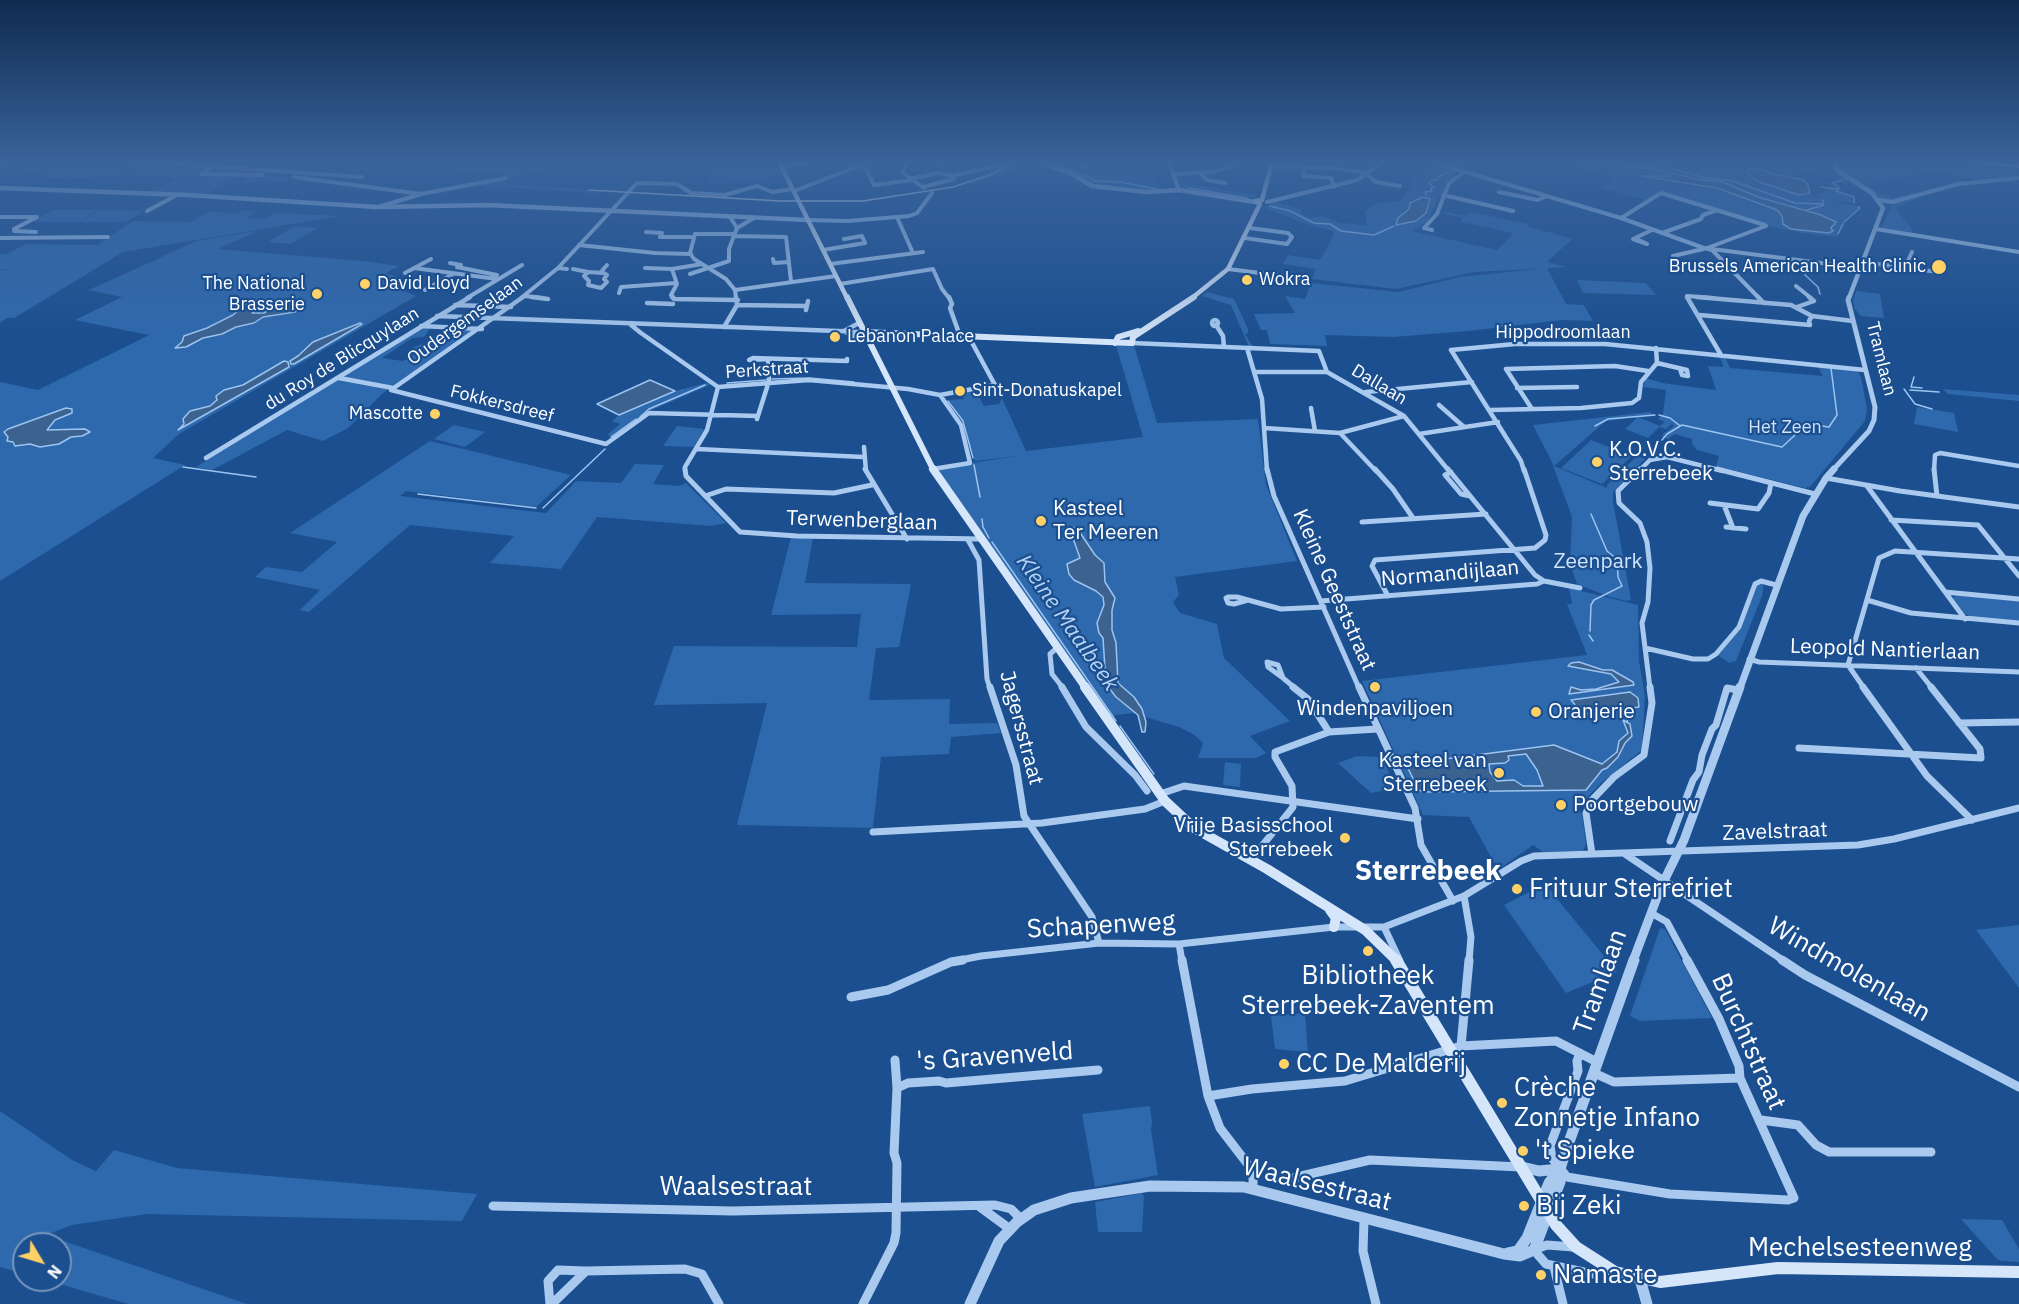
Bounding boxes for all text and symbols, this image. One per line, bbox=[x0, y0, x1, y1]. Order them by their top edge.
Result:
place label: Brussels American Health Clinic bbox=[1669, 256, 1926, 278]
marker: Brussels American Health Clinic bbox=[1930, 258, 1948, 276]
place label: Wokra bbox=[1259, 269, 1310, 291]
street label: Oudergemselaan bbox=[403, 272, 527, 370]
place label: The National Brasserie bbox=[202, 273, 305, 316]
place label: David Lloyd bbox=[377, 273, 470, 295]
marker: Wokra bbox=[1240, 273, 1254, 287]
marker: David Lloyd bbox=[358, 277, 372, 291]
marker: The National Brasserie bbox=[310, 287, 324, 301]
street label: du Roy de Blicquylaan bbox=[261, 303, 423, 415]
street label: Tramlaan bbox=[1861, 320, 1901, 398]
street label: Hippodroomlaan bbox=[1495, 322, 1631, 344]
place label: Lebanon Palace bbox=[847, 326, 974, 348]
marker: Lebanon Palace bbox=[828, 330, 842, 344]
street label: Perkstraat bbox=[725, 356, 809, 384]
street label: Dallaan bbox=[1347, 360, 1411, 410]
place label: Sint-Donatuskapel bbox=[972, 380, 1122, 402]
street label: Fokkersdreef bbox=[448, 381, 556, 427]
marker: Sint-Donatuskapel bbox=[953, 384, 967, 398]
place label: Mascotte bbox=[349, 403, 423, 425]
marker: Mascotte bbox=[428, 407, 442, 421]
park label: Het Zeen bbox=[1748, 417, 1822, 439]
place label: K.O.V.C. Sterrebeek bbox=[1609, 437, 1713, 487]
marker: K.O.V.C. Sterrebeek bbox=[1590, 455, 1604, 469]
place label: Kasteel Ter Meeren bbox=[1053, 496, 1159, 546]
street label: Kleine Geeststraat bbox=[1287, 505, 1381, 675]
street label: Terwenberglaan bbox=[786, 506, 938, 536]
marker: Kasteel Ter Meeren bbox=[1034, 514, 1048, 528]
park label: Zeenpark bbox=[1553, 549, 1643, 575]
water label: Kleine Maalbeek bbox=[1010, 550, 1124, 696]
street label: Normandijlaan bbox=[1380, 555, 1520, 593]
street label: Leopold Nantierlaan bbox=[1789, 634, 1981, 666]
street label: Jagersstraat bbox=[994, 668, 1048, 788]
marker: Windenpaviljoen bbox=[1368, 680, 1382, 694]
place label: Windenpaviljoen bbox=[1297, 696, 1453, 722]
place label: Oranjerie bbox=[1548, 699, 1635, 725]
marker: Oranjerie bbox=[1529, 705, 1543, 719]
place label: Kasteel van Sterrebeek bbox=[1378, 748, 1487, 798]
marker: Kasteel van Sterrebeek bbox=[1492, 766, 1506, 780]
place label: Poortgebouw bbox=[1573, 792, 1698, 818]
marker: Poortgebouw bbox=[1554, 798, 1568, 812]
place label: Vrije Basisschool Sterrebeek bbox=[1173, 813, 1333, 863]
street label: Zavelstraat bbox=[1722, 818, 1828, 846]
marker: Vrije Basisschool Sterrebeek bbox=[1338, 831, 1352, 845]
district label: Sterrebeek bbox=[1355, 855, 1501, 889]
place label: Frituur Sterrefriet bbox=[1529, 873, 1733, 905]
marker: Frituur Sterrefriet bbox=[1510, 882, 1524, 896]
street label: Schapenweg bbox=[1026, 907, 1176, 945]
street label: Windmolenlaan bbox=[1762, 911, 1936, 1029]
street label: Tramlaan bbox=[1568, 925, 1634, 1039]
marker: Bibliotheek Sterrebeek-Zaventem bbox=[1361, 944, 1375, 958]
place label: Bibliotheek Sterrebeek-Zaventem bbox=[1241, 960, 1495, 1022]
street label: Burchtstraat bbox=[1704, 969, 1792, 1115]
street label: 's Gravenveld bbox=[916, 1036, 1074, 1078]
place label: CC De Malderij bbox=[1296, 1048, 1466, 1080]
marker: CC De Malderij bbox=[1277, 1057, 1291, 1071]
place label: Crèche Zonnetje Infano bbox=[1514, 1072, 1700, 1134]
marker: Crèche Zonnetje Infano bbox=[1495, 1096, 1509, 1110]
place label: 't Spieke bbox=[1535, 1135, 1635, 1167]
marker: 't Spieke bbox=[1516, 1144, 1530, 1158]
street label: Waalsestraat bbox=[1239, 1151, 1395, 1219]
street label: Waalsestraat bbox=[660, 1171, 812, 1203]
place label: Bij Zeki bbox=[1536, 1190, 1622, 1222]
marker: Bij Zeki bbox=[1517, 1199, 1531, 1213]
north arrow bbox=[12, 1232, 72, 1292]
street label: Mechelsesteenweg bbox=[1748, 1232, 1972, 1264]
place label: Namaste bbox=[1553, 1259, 1658, 1291]
text: N bbox=[43, 1261, 66, 1283]
marker: Namaste bbox=[1534, 1268, 1548, 1282]

